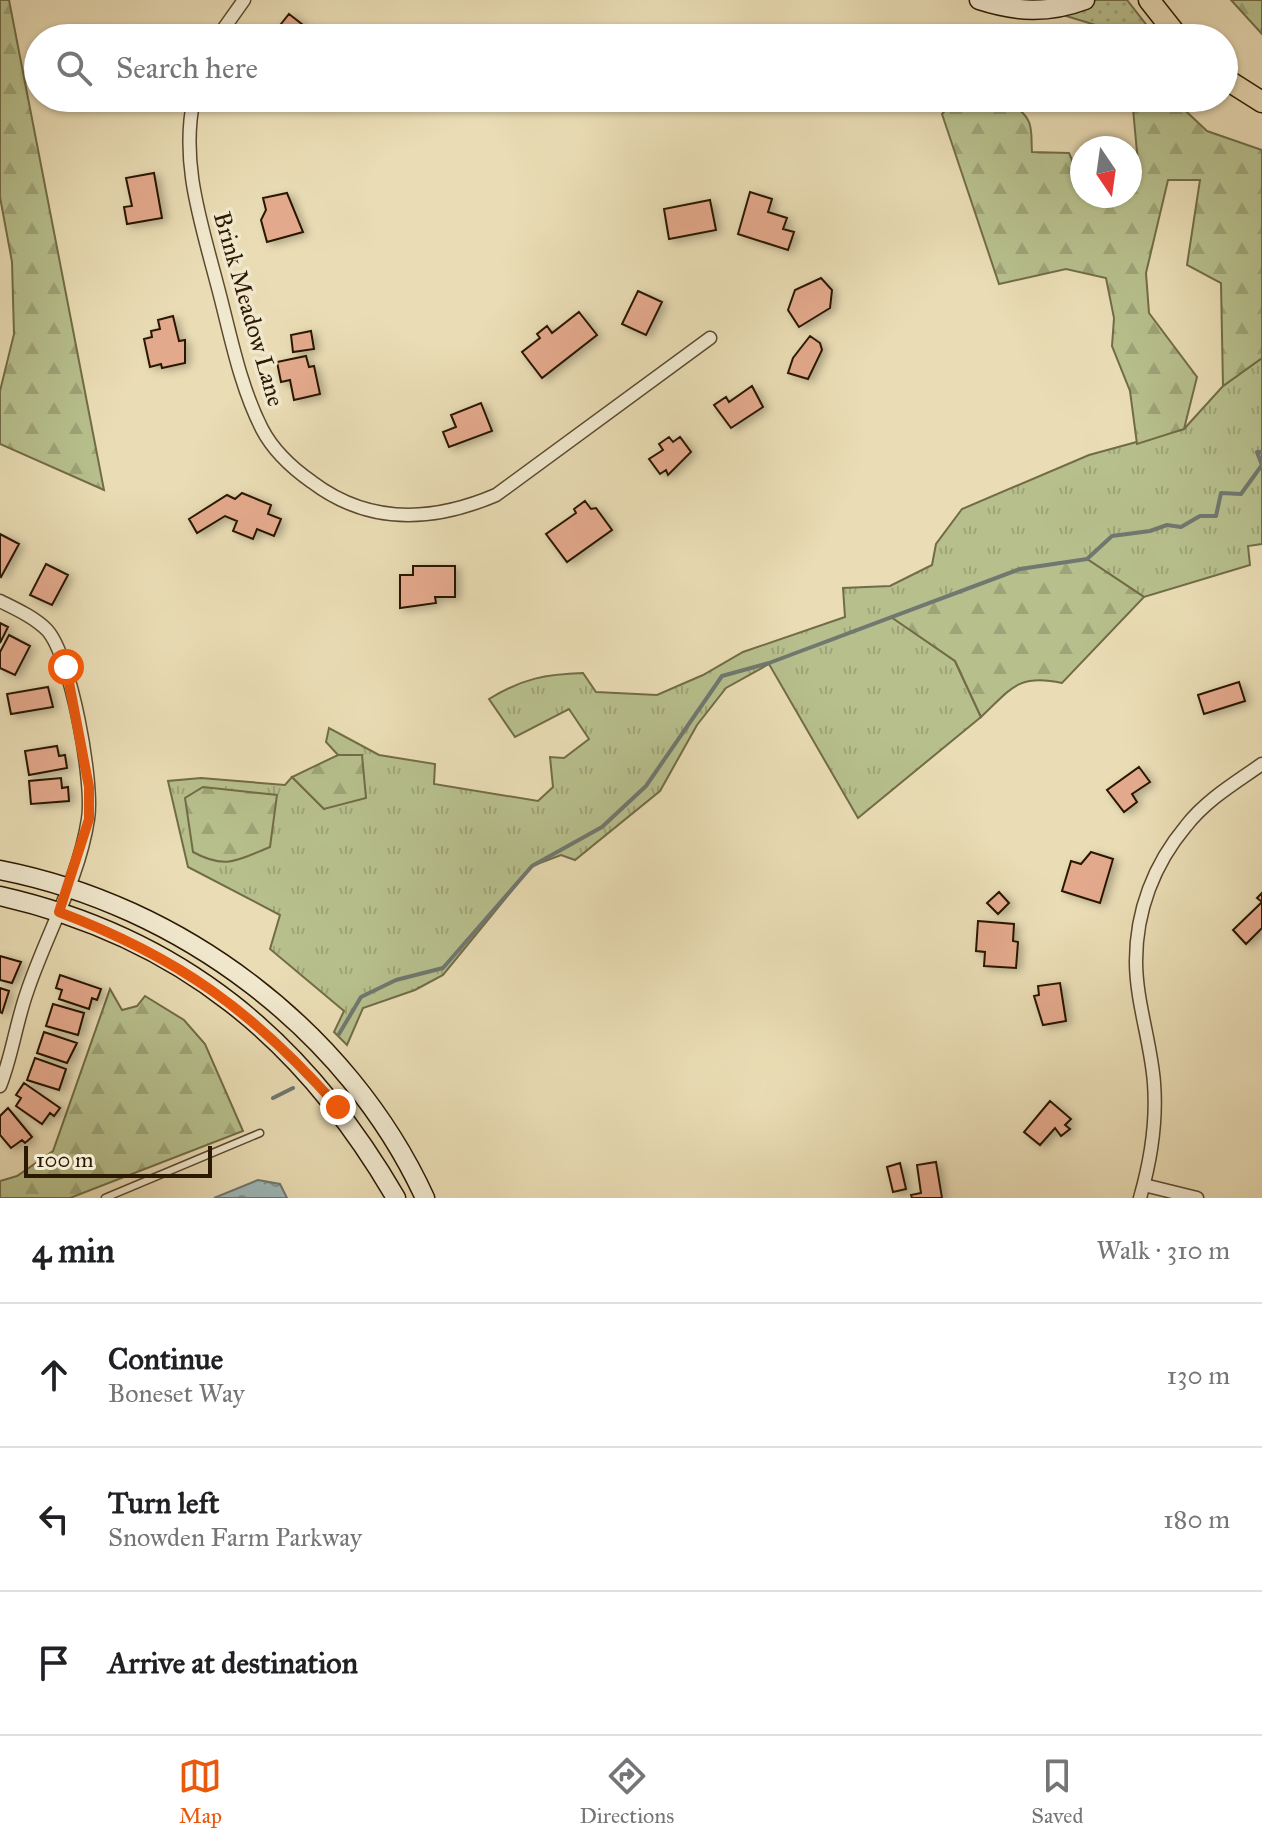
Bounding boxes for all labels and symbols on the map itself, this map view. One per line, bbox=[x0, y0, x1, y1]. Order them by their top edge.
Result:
north arrow bbox=[1070, 136, 1142, 208]
street label: Brink Meadow Lane bbox=[207, 208, 291, 410]
route start bbox=[48, 649, 84, 685]
route end bbox=[320, 1089, 356, 1125]
scale bar bbox=[24, 1142, 212, 1178]

